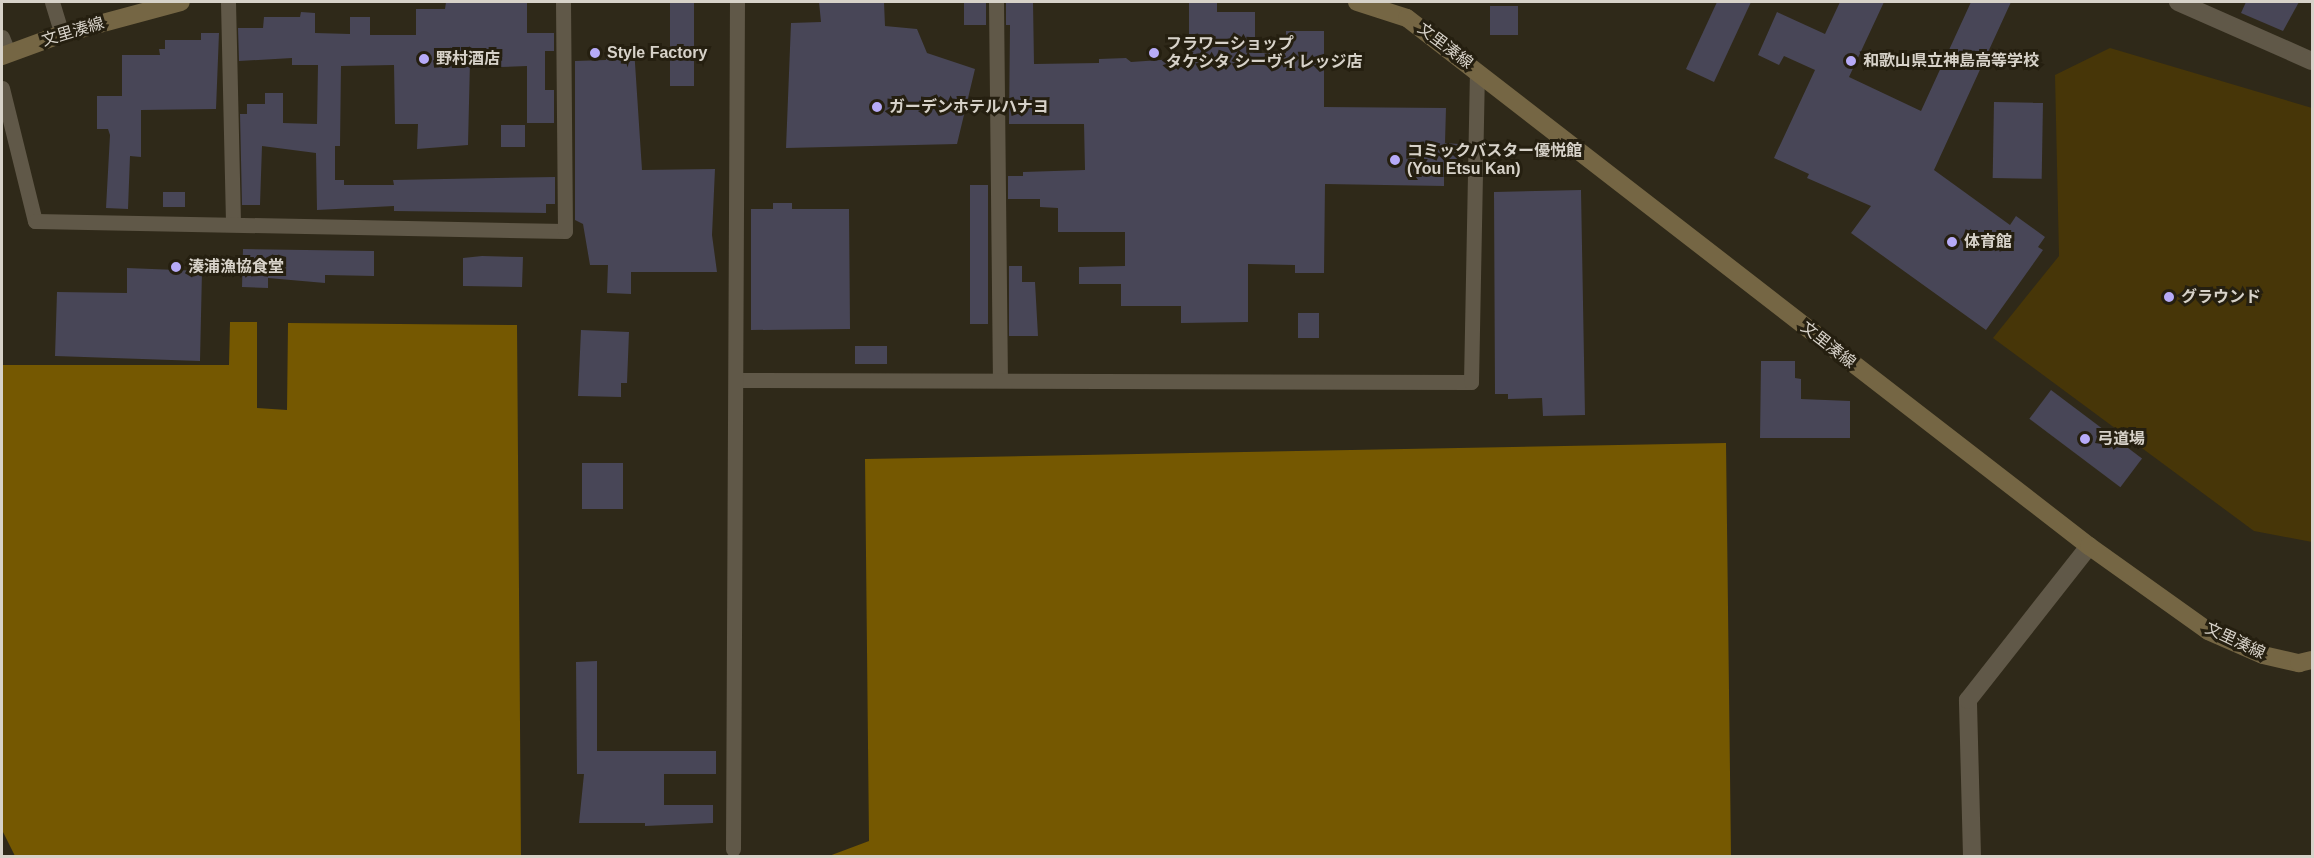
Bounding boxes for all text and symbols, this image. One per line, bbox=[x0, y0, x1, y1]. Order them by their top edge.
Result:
street label: 文里湊線 bbox=[40, 13, 106, 51]
street label: 文里湊線 bbox=[1414, 19, 1476, 73]
place label: フラワーショップ タケシタ シーヴィレッジ店 bbox=[1166, 34, 1362, 72]
place label: Style Factory bbox=[607, 43, 707, 63]
marker: Style Factory bbox=[588, 46, 602, 60]
marker: フラワーショップ タケシタ シーヴィレッジ店 bbox=[1147, 46, 1161, 60]
place label: 野村酒店 bbox=[436, 49, 500, 69]
place label: 和歌山県立神島高等学校 bbox=[1863, 51, 2039, 71]
marker: 野村酒店 bbox=[417, 52, 431, 66]
marker: 和歌山県立神島高等学校 bbox=[1844, 54, 1858, 68]
place label: ガーデンホテルハナヨ bbox=[889, 97, 1049, 117]
marker: ガーデンホテルハナヨ bbox=[870, 100, 884, 114]
place label: コミックバスター優悦館 (You Etsu Kan) bbox=[1407, 141, 1583, 179]
marker: コミックバスター優悦館 (You Etsu Kan) bbox=[1388, 153, 1402, 167]
place label: 体育館 bbox=[1964, 232, 2012, 252]
marker: 体育館 bbox=[1945, 235, 1959, 249]
place label: 湊浦漁協食堂 bbox=[188, 257, 284, 277]
marker: 湊浦漁協食堂 bbox=[169, 260, 183, 274]
place label: グラウンド bbox=[2181, 287, 2261, 307]
marker: グラウンド bbox=[2162, 290, 2176, 304]
street label: 文里湊線 bbox=[1797, 318, 1859, 372]
place label: 弓道場 bbox=[2097, 429, 2145, 449]
marker: 弓道場 bbox=[2078, 432, 2092, 446]
street label: 文里湊線 bbox=[2202, 619, 2268, 663]

